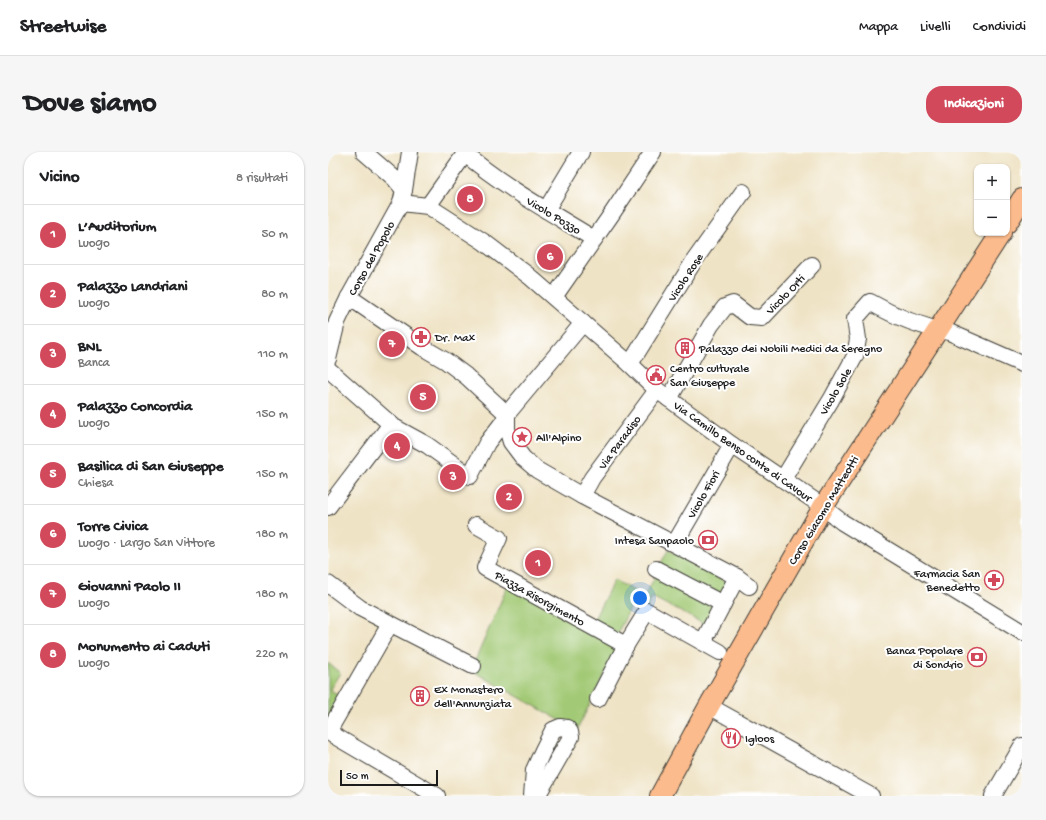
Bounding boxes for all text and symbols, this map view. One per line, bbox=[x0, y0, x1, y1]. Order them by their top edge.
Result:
text: Streetwise bbox=[20, 16, 106, 39]
text: Mappa bbox=[859, 19, 898, 36]
text: Livelli bbox=[920, 19, 951, 36]
text: Condividi bbox=[973, 19, 1026, 36]
button: Indicazioni bbox=[926, 86, 1022, 123]
text: Dove siamo bbox=[24, 88, 157, 121]
map controls bbox=[974, 164, 1010, 236]
button: + bbox=[974, 164, 1010, 200]
text: Vicino bbox=[40, 168, 80, 188]
text: 8 risultati bbox=[236, 171, 288, 186]
pin: 8 bbox=[457, 184, 483, 214]
street label: Vicolo Pozzo bbox=[522, 194, 583, 238]
button: − bbox=[974, 200, 1010, 236]
text: L’Auditorium bbox=[78, 218, 156, 236]
street label: Corso del Popolo bbox=[346, 219, 399, 299]
text: 1 bbox=[50, 227, 56, 242]
text: 50 m bbox=[261, 227, 288, 242]
text: Luogo bbox=[78, 236, 110, 251]
pin: 6 bbox=[537, 242, 563, 272]
street label: Vicolo Rose bbox=[665, 251, 708, 306]
street label: Vicolo Orti bbox=[763, 272, 809, 319]
text: Palazzo Landriani bbox=[78, 278, 188, 296]
text: 2 bbox=[50, 287, 56, 302]
text: 80 m bbox=[261, 287, 288, 302]
text: Luogo bbox=[78, 296, 110, 311]
pharmacy icon: Dr. Max bbox=[410, 326, 432, 348]
pin: 7 bbox=[379, 329, 405, 359]
place label: Dr. Max bbox=[434, 332, 476, 346]
building icon: Palazzo dei Nobili Medici da Seregno bbox=[674, 337, 696, 359]
text: BNL bbox=[78, 338, 101, 356]
place label: Palazzo dei Nobili Medici da Seregno bbox=[698, 343, 882, 357]
text: 3 bbox=[50, 347, 56, 362]
text: 110 m bbox=[258, 347, 288, 362]
text: Banca bbox=[78, 356, 110, 371]
place label: Centro culturale San Giuseppe bbox=[670, 363, 750, 391]
public building icon: Centro culturale San Giuseppe bbox=[645, 364, 667, 386]
street label: Vicolo Sole bbox=[817, 365, 856, 419]
pin: 5 bbox=[410, 382, 436, 412]
text: Palazzo Concordia bbox=[78, 398, 192, 416]
street label: Via Camillo Benso conte di Cavour bbox=[669, 399, 815, 507]
text: 4 bbox=[50, 407, 56, 422]
text: 150 m bbox=[256, 407, 288, 422]
street label: Via Paradiso bbox=[596, 413, 645, 474]
text: Luogo bbox=[78, 416, 110, 431]
place icon: All'Alpino bbox=[511, 426, 533, 448]
pin: 4 bbox=[384, 431, 410, 461]
place label: All'Alpino bbox=[536, 432, 582, 446]
street label: Corso Giacomo Matteotti bbox=[787, 454, 863, 568]
text: Basilica di San Giuseppe bbox=[78, 458, 223, 476]
pin: 3 bbox=[440, 462, 466, 492]
text: 5 bbox=[50, 467, 56, 482]
text: 150 m bbox=[256, 467, 288, 482]
street label: Vicolo Fiori bbox=[685, 468, 724, 522]
text: Chiesa bbox=[78, 476, 114, 491]
pin: 2 bbox=[496, 482, 522, 512]
text: Torre Civica bbox=[78, 518, 148, 536]
text: 6 bbox=[50, 527, 56, 542]
text: 180 m bbox=[256, 527, 288, 542]
bank icon: Intesa Sanpaolo bbox=[697, 529, 719, 551]
place label: Intesa Sanpaolo bbox=[615, 535, 694, 549]
text: Luogo · Largo San Vittore bbox=[78, 536, 215, 551]
pin: 1 bbox=[525, 548, 551, 578]
place label: Farmacia San Benedetto bbox=[913, 568, 980, 596]
street label: Piazza Risorgimento bbox=[491, 569, 586, 630]
pharmacy icon: Farmacia San Benedetto bbox=[983, 569, 1005, 591]
text: Giovanni Paolo II bbox=[78, 578, 181, 596]
text: 7 bbox=[50, 587, 56, 602]
text: 180 m bbox=[256, 587, 288, 602]
your location bbox=[630, 588, 650, 608]
text: Luogo bbox=[78, 596, 110, 611]
text: Monumento ai Caduti bbox=[78, 638, 210, 656]
place label: Banca Popolare di Sondrio bbox=[885, 645, 964, 673]
bank icon: Banca Popolare di Sondrio bbox=[966, 646, 988, 668]
text: 8 bbox=[49, 647, 57, 662]
text: 220 m bbox=[256, 647, 288, 662]
text: Luogo bbox=[78, 656, 110, 671]
place label: Ex Monastero dell'Annunziata bbox=[434, 684, 512, 712]
building icon: Ex Monastero dell'Annunziata bbox=[409, 685, 431, 707]
restaurant icon: Igloos bbox=[720, 727, 742, 749]
place label: Igloos bbox=[745, 733, 775, 747]
scale bar bbox=[340, 768, 438, 787]
text: 50 m bbox=[346, 771, 368, 783]

